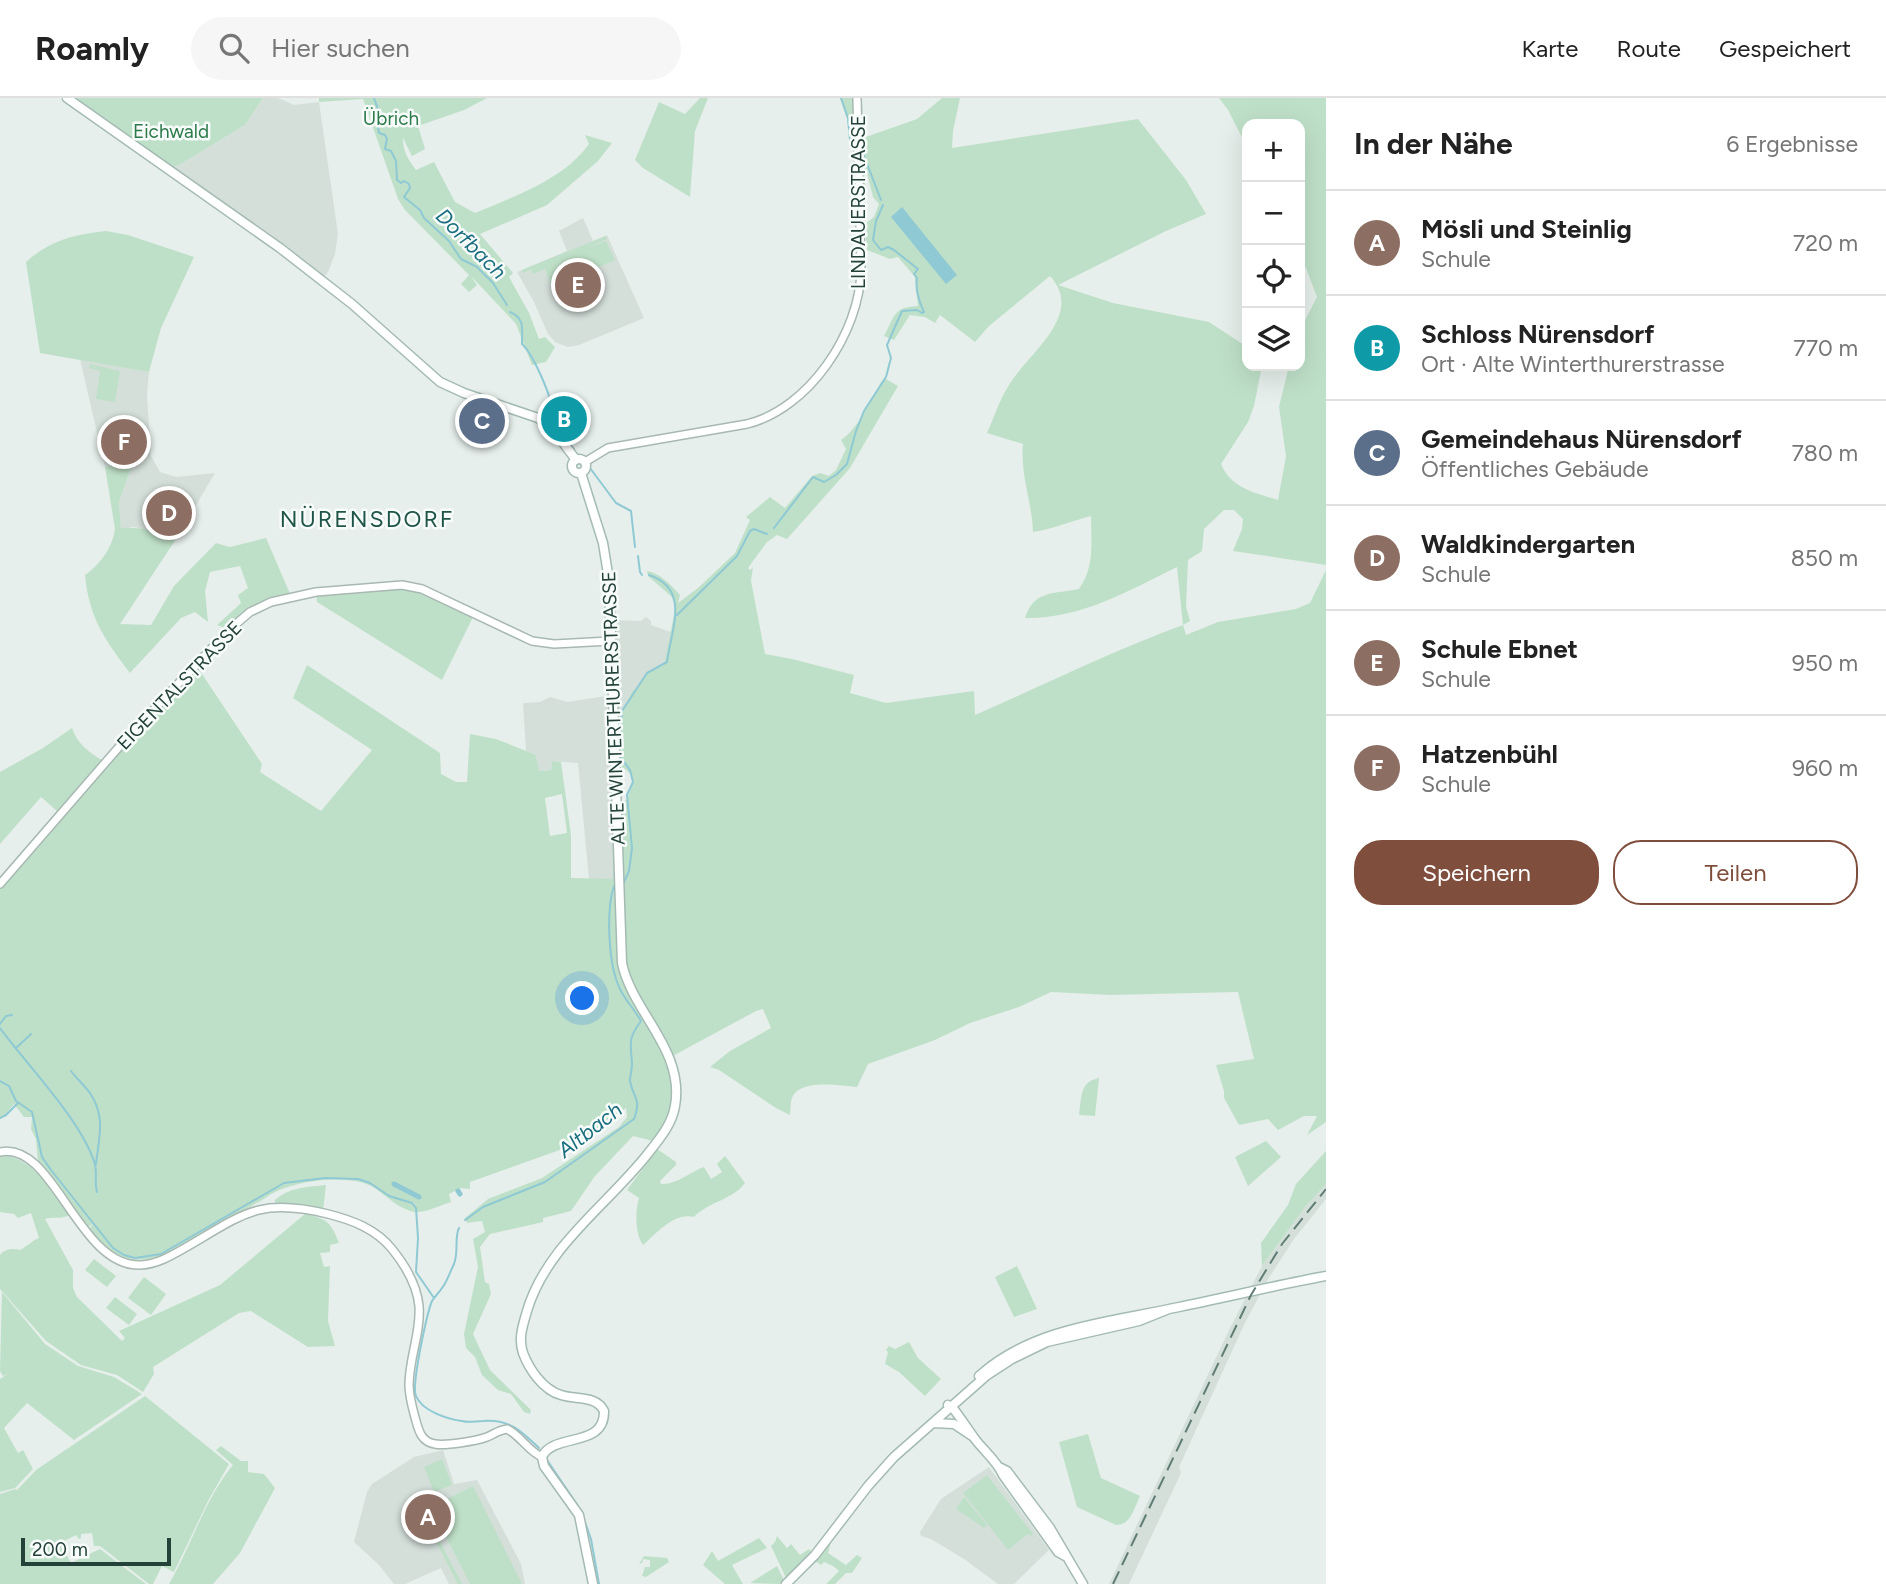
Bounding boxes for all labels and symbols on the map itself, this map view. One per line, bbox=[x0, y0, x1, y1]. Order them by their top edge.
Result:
park label: Übrich bbox=[363, 107, 419, 130]
street label: LINDAUERSTRASSE bbox=[847, 115, 870, 289]
park label: Eichwald bbox=[133, 120, 209, 143]
water label: Dorfbach bbox=[431, 203, 512, 284]
pin: E bbox=[555, 259, 601, 311]
pin: B bbox=[541, 393, 587, 445]
pin: C bbox=[459, 395, 505, 447]
pin: F bbox=[101, 416, 147, 468]
pin: D bbox=[146, 487, 192, 539]
district label: NÜRENSDORF bbox=[280, 505, 454, 533]
street label: ALTE WINTERTHURERSTRASSE bbox=[597, 571, 630, 845]
street label: EIGENTALSTRASSE bbox=[112, 616, 247, 755]
your location bbox=[565, 981, 599, 1015]
water label: Altbach bbox=[552, 1097, 627, 1163]
pin: A bbox=[405, 1491, 451, 1543]
scale bar bbox=[21, 1535, 172, 1567]

